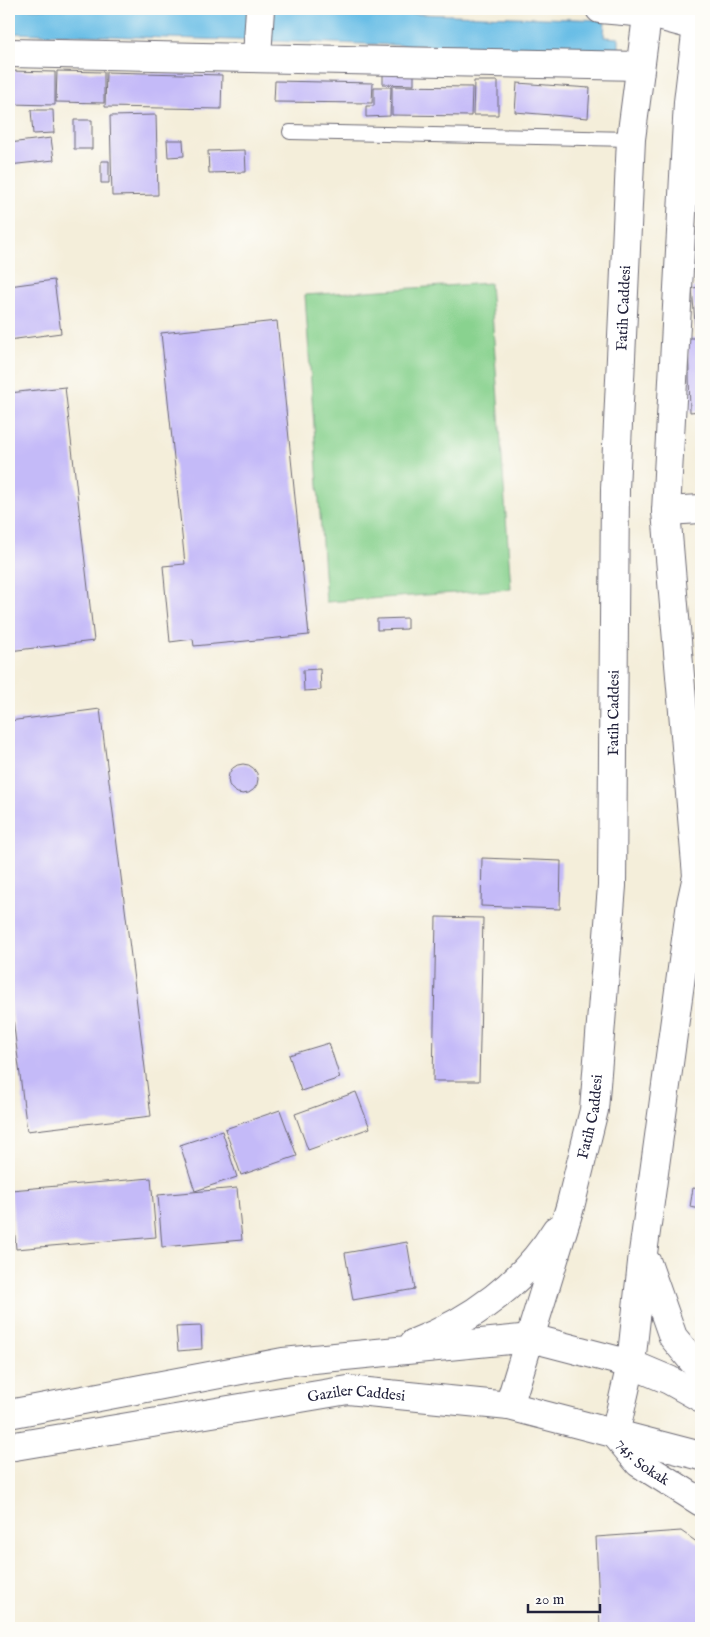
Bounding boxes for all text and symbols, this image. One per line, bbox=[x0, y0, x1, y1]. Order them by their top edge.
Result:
street label: Fatih Caddesi bbox=[612, 265, 635, 351]
street label: Fatih Caddesi bbox=[604, 670, 624, 756]
street label: Fatih Caddesi bbox=[573, 1074, 607, 1161]
street label: Gaziler Caddesi bbox=[306, 1381, 406, 1407]
street label: 745. Sokak bbox=[612, 1434, 674, 1490]
scale bar bbox=[528, 1582, 600, 1614]
text: 20 m bbox=[535, 1590, 565, 1609]

